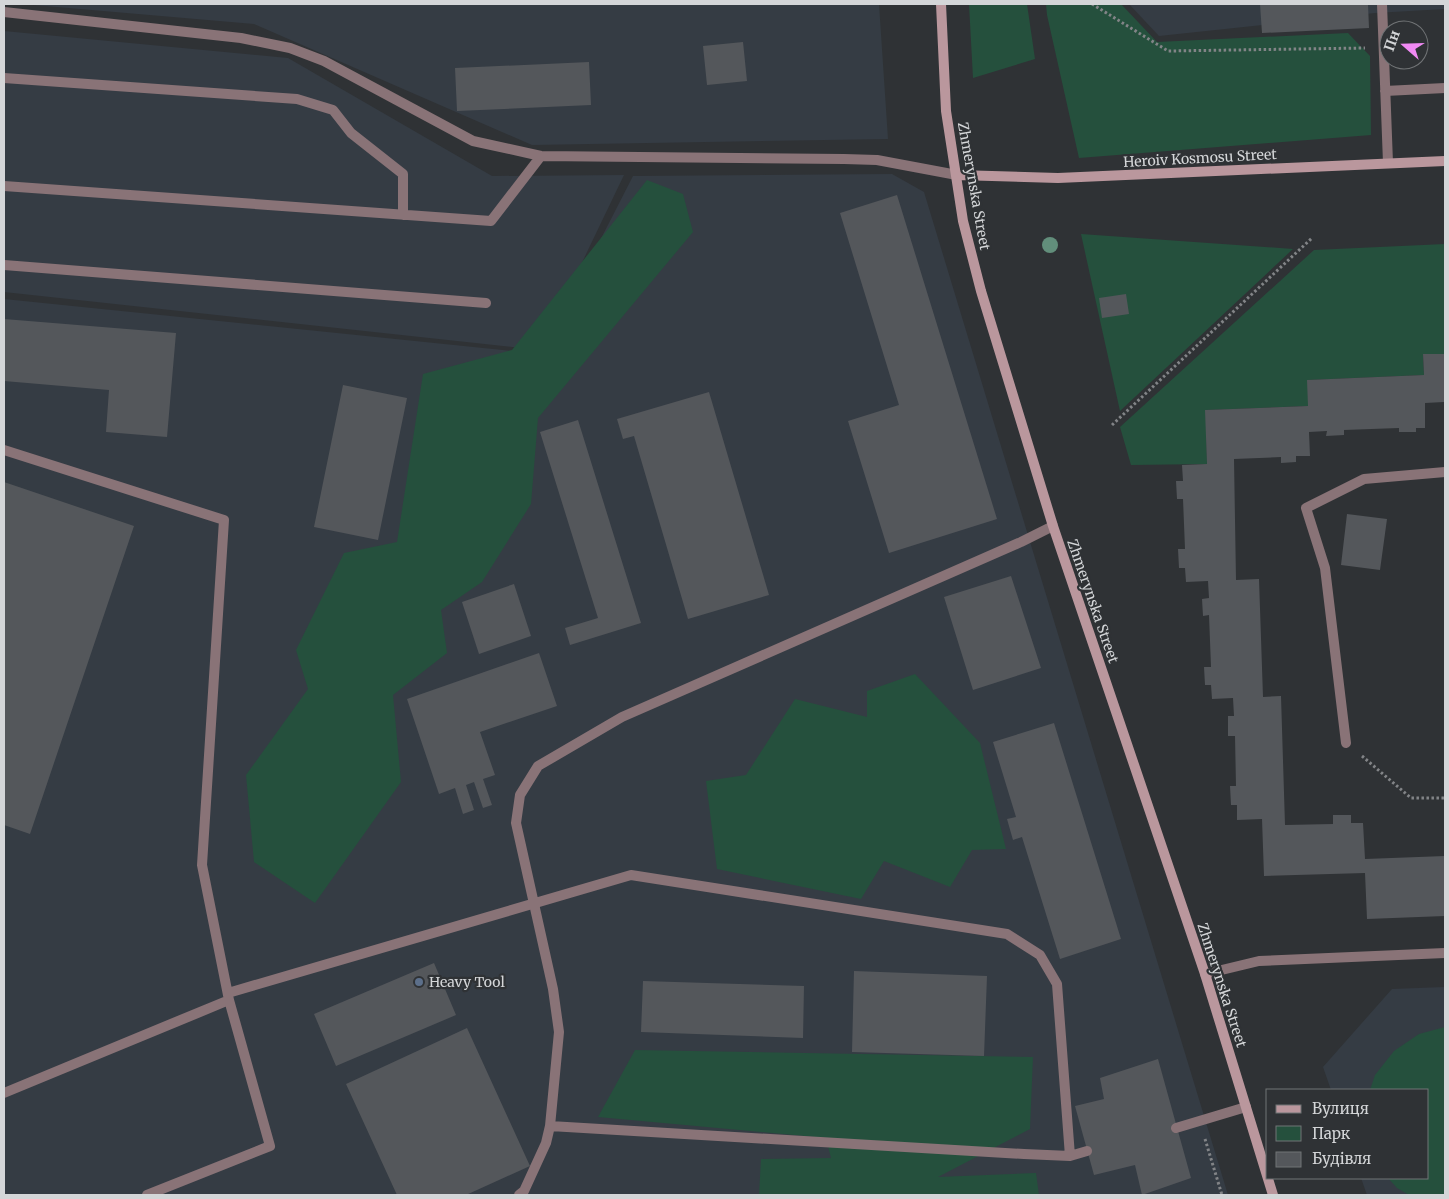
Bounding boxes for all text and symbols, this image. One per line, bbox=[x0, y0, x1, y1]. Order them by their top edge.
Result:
north arrow bbox=[1379, 20, 1429, 70]
text: Пн bbox=[1380, 27, 1404, 54]
street label: Zhmerynska Street bbox=[954, 120, 994, 252]
street label: Heroiv Kosmosu Street bbox=[1123, 145, 1278, 171]
street label: Zhmerynska Street bbox=[1063, 537, 1123, 666]
street label: Zhmerynska Street bbox=[1193, 920, 1251, 1050]
place label: Heavy Tool bbox=[429, 973, 505, 991]
marker: Heavy Tool bbox=[413, 976, 425, 988]
legend bbox=[1266, 1089, 1429, 1179]
text: Вулиця bbox=[1312, 1099, 1369, 1118]
text: Парк bbox=[1312, 1124, 1351, 1143]
text: Будівля bbox=[1312, 1149, 1371, 1168]

